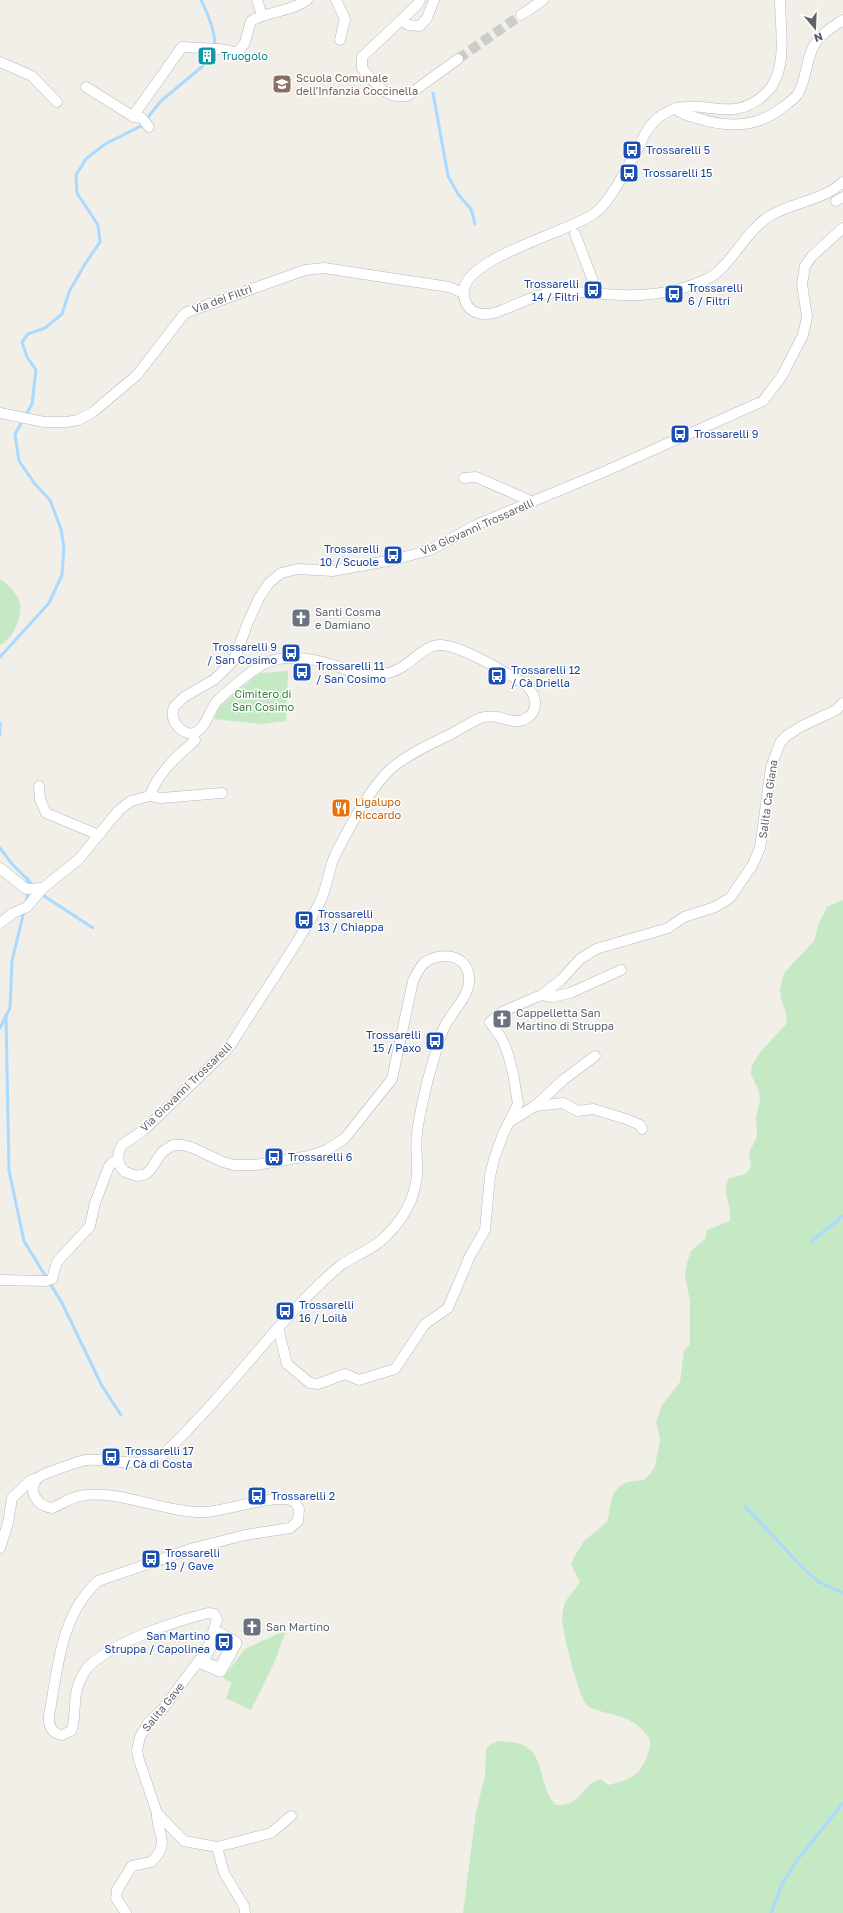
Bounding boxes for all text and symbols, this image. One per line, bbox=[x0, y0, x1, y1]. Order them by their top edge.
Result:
north arrow bbox=[795, 8, 835, 48]
text: N bbox=[812, 30, 824, 45]
building icon: Truogolo bbox=[196, 45, 218, 67]
place label: Truogolo bbox=[221, 49, 268, 62]
place label: Scuola Comunale dell'Infanzia Coccinella bbox=[296, 71, 418, 97]
school or university icon: Scuola Comunale dell'Infanzia Coccinella bbox=[271, 73, 293, 95]
bus stop icon: Trossarelli 5 bbox=[621, 139, 643, 161]
place label: Trossarelli 5 bbox=[646, 143, 710, 156]
bus stop icon: Trossarelli 15 bbox=[618, 162, 640, 184]
place label: Trossarelli 15 bbox=[643, 166, 713, 179]
place label: Trossarelli 14 / Filtri bbox=[524, 277, 579, 303]
bus stop icon: Trossarelli 14 / Filtri bbox=[582, 279, 604, 301]
place label: Trossarelli 6 / Filtri bbox=[688, 281, 743, 307]
street label: Via dei Filtri bbox=[190, 282, 253, 315]
bus stop icon: Trossarelli 6 / Filtri bbox=[663, 283, 685, 305]
bus stop icon: Trossarelli 9 bbox=[669, 423, 691, 445]
place label: Trossarelli 9 bbox=[694, 427, 758, 440]
street label: Via Giovanni Trossarelli bbox=[418, 496, 536, 557]
place label: Trossarelli 10 / Scuole bbox=[320, 542, 379, 568]
bus stop icon: Trossarelli 10 / Scuole bbox=[382, 544, 404, 566]
place label: Santi Cosma e Damiano bbox=[315, 605, 381, 631]
church icon: Santi Cosma e Damiano bbox=[290, 607, 312, 629]
place label: Trossarelli 9 / San Cosimo bbox=[207, 640, 277, 666]
bus stop icon: Trossarelli 9 / San Cosimo bbox=[280, 642, 302, 664]
place label: Trossarelli 11 / San Cosimo bbox=[316, 659, 386, 685]
bus stop icon: Trossarelli 11 / San Cosimo bbox=[291, 661, 313, 683]
place label: Trossarelli 12 / Cà Driella bbox=[511, 663, 581, 689]
bus stop icon: Trossarelli 12 / Cà Driella bbox=[486, 665, 508, 687]
park label: Cimitero di San Cosimo bbox=[232, 687, 294, 713]
street label: Salita Ca Giana bbox=[756, 759, 779, 839]
place label: Ligalupo Riccardo bbox=[355, 795, 402, 821]
restaurant icon: Ligalupo Riccardo bbox=[330, 797, 352, 819]
place label: Trossarelli 13 / Chiappa bbox=[318, 907, 384, 933]
bus stop icon: Trossarelli 13 / Chiappa bbox=[293, 909, 315, 931]
place label: Cappelletta San Martino di Struppa bbox=[516, 1006, 614, 1032]
church icon: Cappelletta San Martino di Struppa bbox=[491, 1008, 513, 1030]
place label: Trossarelli 15 / Paxo bbox=[366, 1028, 421, 1054]
bus stop icon: Trossarelli 15 / Paxo bbox=[424, 1030, 446, 1052]
street label: Via Giovanni Trossarelli bbox=[137, 1039, 234, 1134]
bus stop icon: Trossarelli 6 bbox=[263, 1146, 285, 1168]
place label: Trossarelli 6 bbox=[288, 1150, 353, 1163]
place label: Trossarelli 16 / Loilà bbox=[299, 1298, 354, 1324]
bus stop icon: Trossarelli 16 / Loilà bbox=[274, 1300, 296, 1322]
place label: Trossarelli 17 / Cà di Costa bbox=[125, 1444, 194, 1470]
bus stop icon: Trossarelli 17 / Cà di Costa bbox=[100, 1446, 122, 1468]
bus stop icon: Trossarelli 2 bbox=[246, 1485, 268, 1507]
place label: Trossarelli 2 bbox=[271, 1489, 335, 1502]
place label: Trossarelli 19 / Gave bbox=[165, 1546, 220, 1572]
bus stop icon: Trossarelli 19 / Gave bbox=[140, 1548, 162, 1570]
church icon: San Martino bbox=[241, 1616, 263, 1638]
place label: San Martino bbox=[266, 1620, 330, 1633]
place label: San Martino Struppa / Capolinea bbox=[104, 1629, 210, 1655]
bus stop icon: San Martino Struppa / Capolinea bbox=[213, 1631, 235, 1653]
street label: Salita Gave bbox=[139, 1680, 186, 1734]

